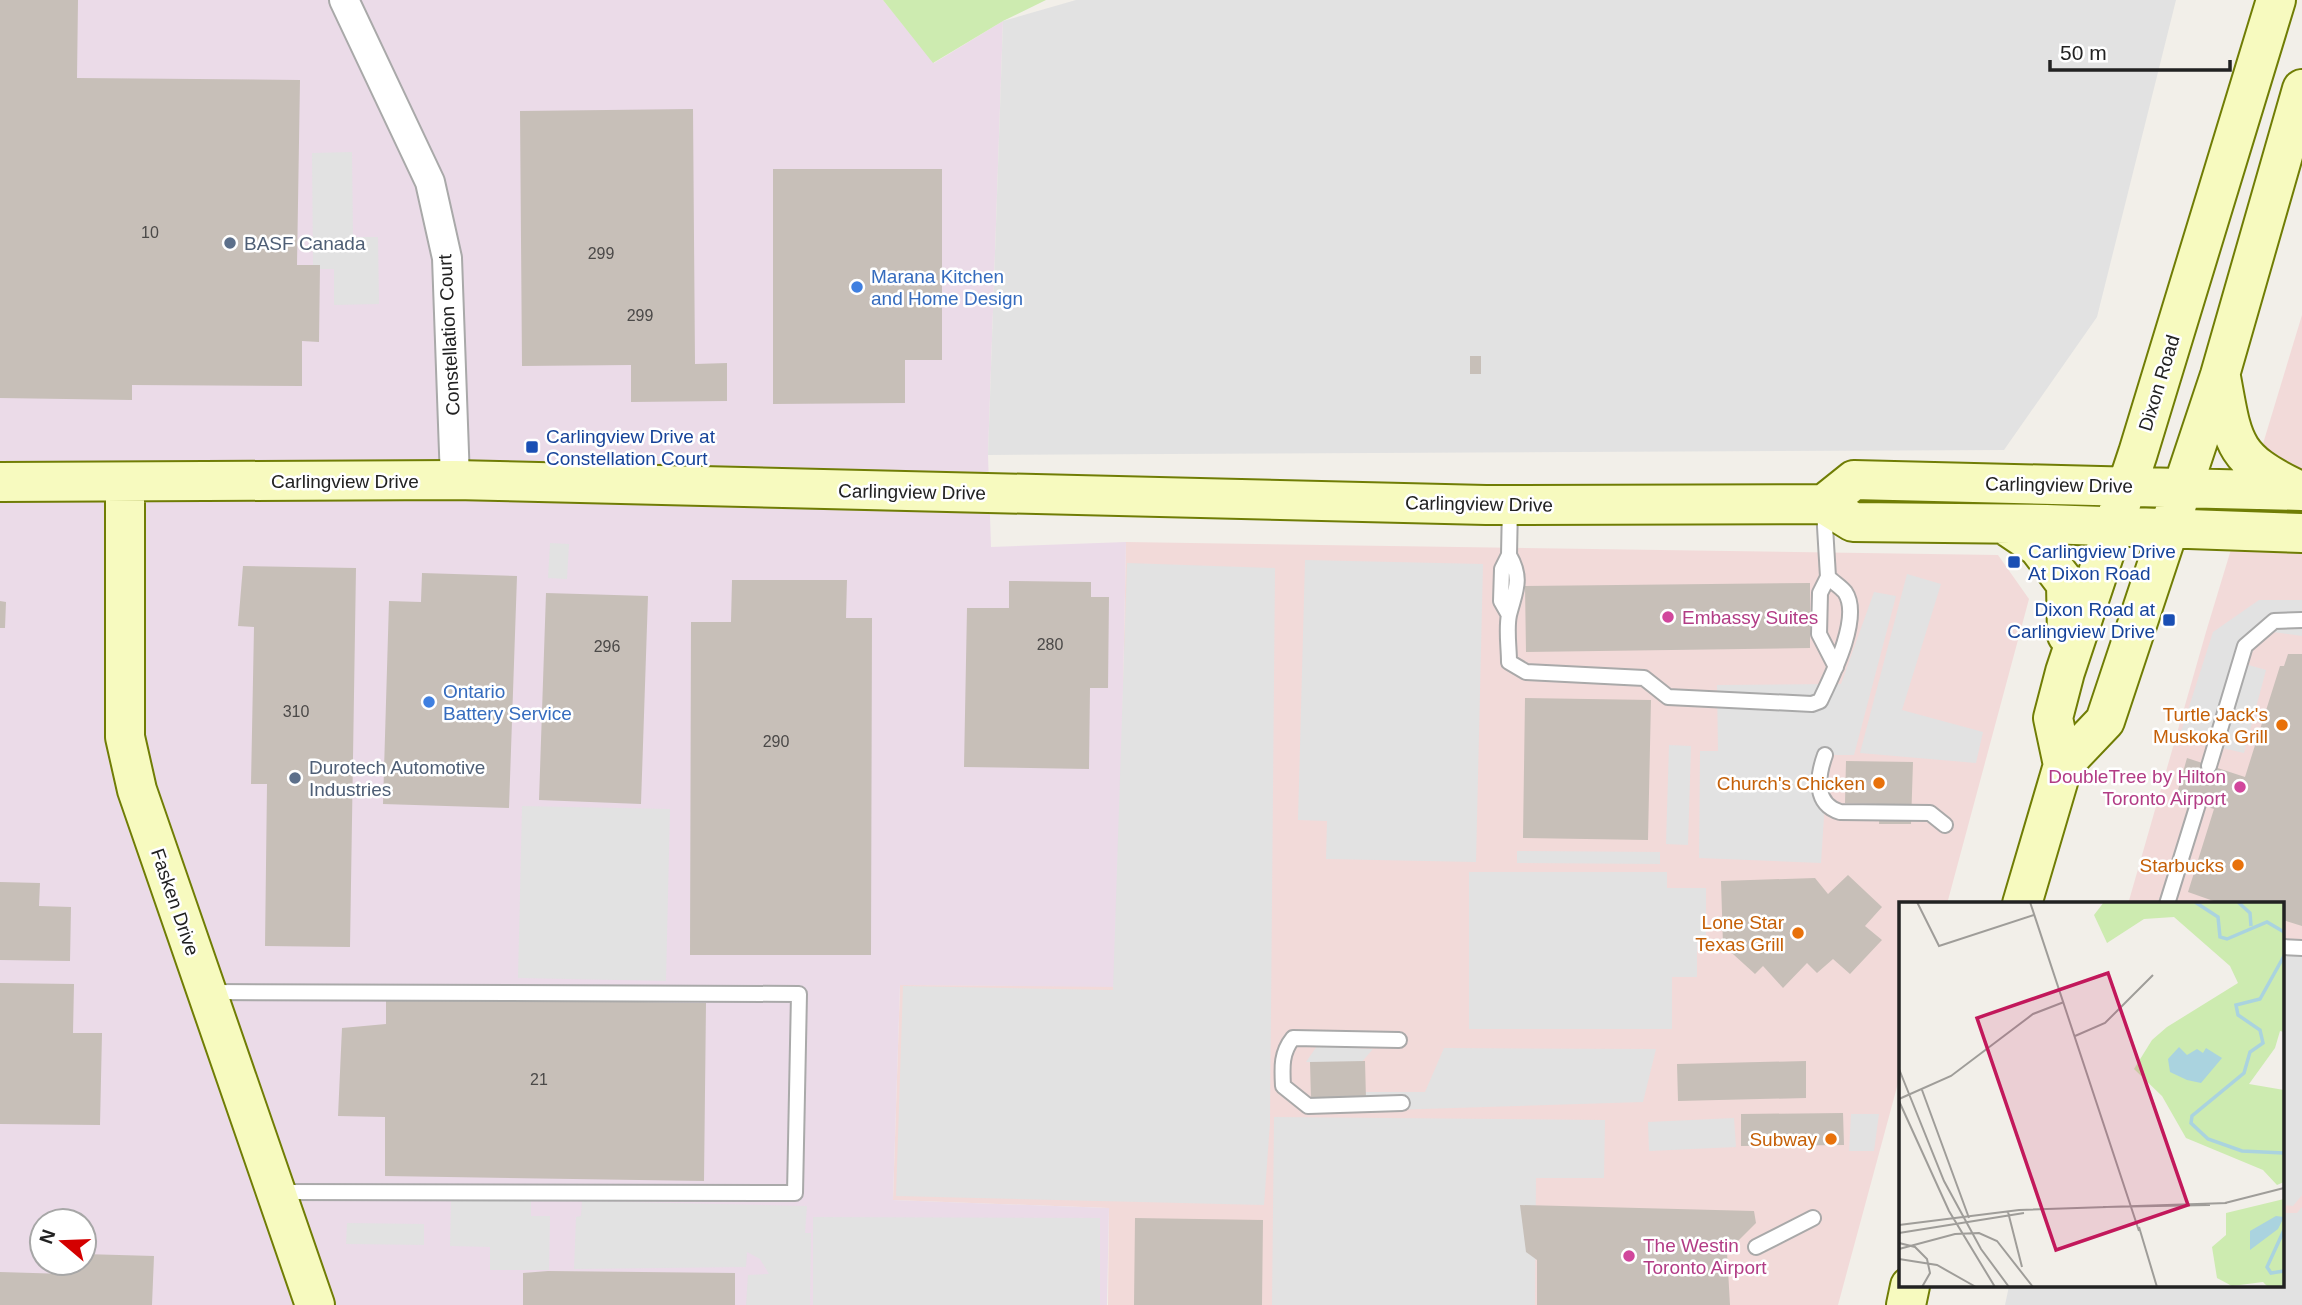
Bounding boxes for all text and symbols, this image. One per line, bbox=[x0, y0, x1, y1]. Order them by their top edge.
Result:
scale bar bbox=[2050, 28, 2230, 72]
text: 50 m bbox=[2060, 41, 2107, 64]
house number: 10 bbox=[141, 224, 159, 241]
place label: BASF Canada bbox=[244, 233, 366, 254]
marker: BASF Canada bbox=[222, 235, 238, 251]
house number: 299 bbox=[588, 245, 614, 262]
street label: Constellation Court bbox=[434, 253, 464, 416]
place label: Marana Kitchen and Home Design bbox=[871, 266, 1023, 309]
marker: Marana Kitchen and Home Design bbox=[849, 279, 865, 295]
house number: 299 bbox=[627, 307, 653, 324]
street label: Dixon Road bbox=[2134, 332, 2184, 434]
place label: Carlingview Drive at Constellation Court bbox=[546, 426, 716, 469]
marker: Carlingview Drive at Constellation Court bbox=[524, 439, 540, 455]
street label: Carlingview Drive bbox=[271, 471, 419, 492]
street label: Carlingview Drive bbox=[1985, 473, 2133, 497]
street label: Carlingview Drive bbox=[838, 480, 986, 504]
street label: Carlingview Drive bbox=[1405, 492, 1553, 516]
place label: Carlingview Drive At Dixon Road bbox=[2028, 541, 2176, 584]
marker: Carlingview Drive At Dixon Road bbox=[2006, 554, 2022, 570]
place label: Dixon Road at Carlingview Drive bbox=[2007, 599, 2156, 642]
place label: Embassy Suites bbox=[1682, 607, 1818, 628]
marker: Embassy Suites bbox=[1660, 609, 1676, 625]
marker: Dixon Road at Carlingview Drive bbox=[2161, 612, 2177, 628]
house number: 280 bbox=[1037, 636, 1063, 653]
house number: 296 bbox=[594, 638, 620, 655]
place label: Ontario Battery Service bbox=[443, 681, 572, 724]
marker: Ontario Battery Service bbox=[421, 694, 437, 710]
house number: 310 bbox=[283, 703, 309, 720]
place label: Turtle Jack's Muskoka Grill bbox=[2153, 704, 2268, 747]
marker: Turtle Jack's Muskoka Grill bbox=[2274, 717, 2290, 733]
house number: 290 bbox=[763, 733, 789, 750]
place label: Durotech Automotive Industries bbox=[309, 757, 485, 800]
place label: DoubleTree by Hilton Toronto Airport bbox=[2048, 766, 2227, 809]
marker: Durotech Automotive Industries bbox=[287, 770, 303, 786]
place label: Church's Chicken bbox=[1717, 773, 1865, 794]
marker: Church's Chicken bbox=[1871, 775, 1887, 791]
marker: DoubleTree by Hilton Toronto Airport bbox=[2232, 779, 2248, 795]
street label: Fasken Drive bbox=[147, 846, 203, 958]
place label: Starbucks bbox=[2140, 855, 2224, 876]
marker: Starbucks bbox=[2230, 857, 2246, 873]
inset map bbox=[1899, 902, 2284, 1288]
place label: Lone Star Texas Grill bbox=[1695, 912, 1785, 955]
marker: Lone Star Texas Grill bbox=[1790, 925, 1806, 941]
house number: 21 bbox=[530, 1071, 548, 1088]
place label: Subway bbox=[1749, 1129, 1817, 1150]
marker: Subway bbox=[1823, 1131, 1839, 1147]
north arrow bbox=[28, 1207, 98, 1277]
text: N bbox=[35, 1227, 60, 1247]
place label: The Westin Toronto Airport bbox=[1643, 1235, 1767, 1278]
marker: The Westin Toronto Airport bbox=[1621, 1248, 1637, 1264]

